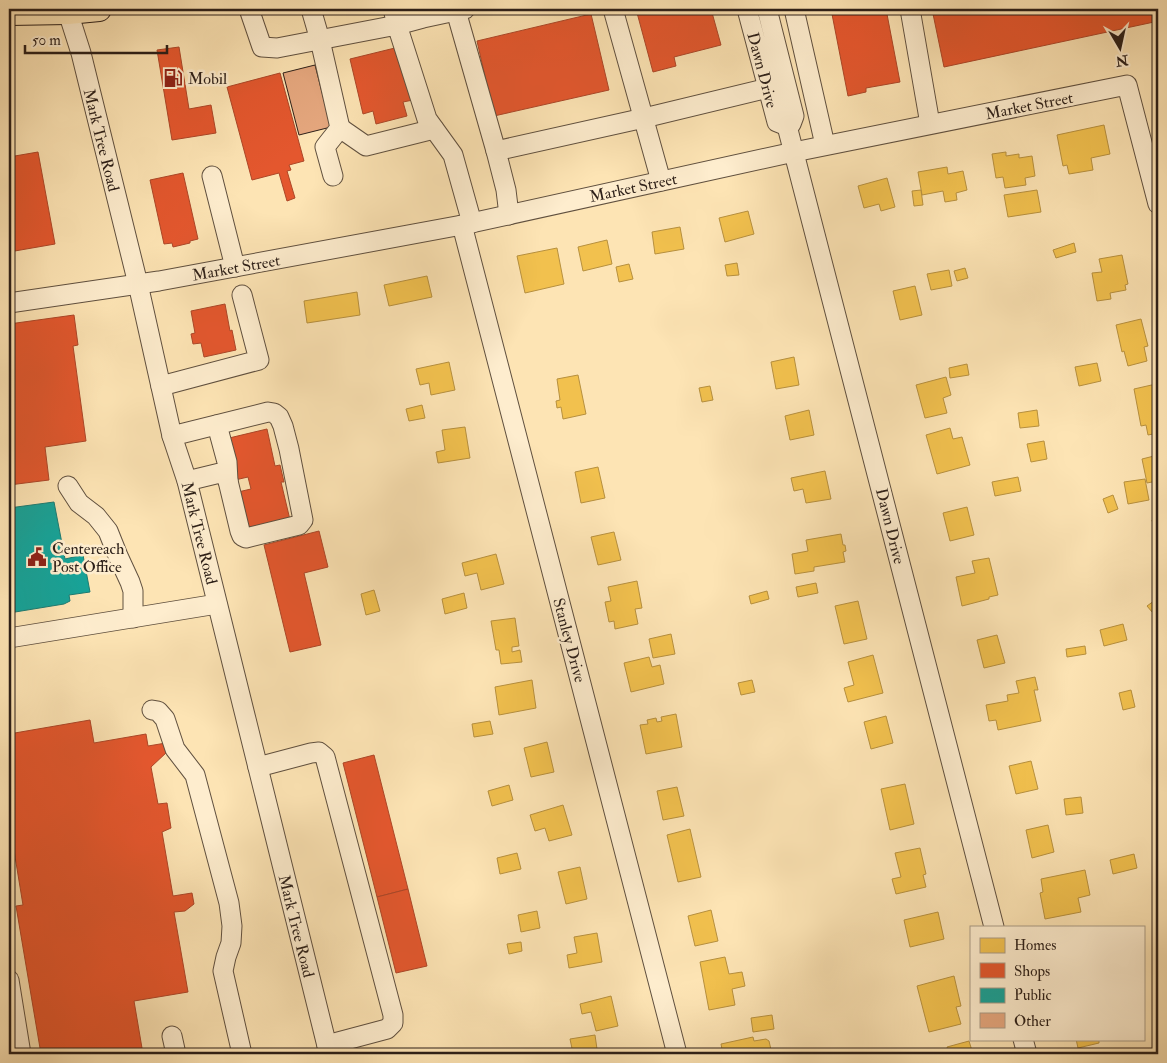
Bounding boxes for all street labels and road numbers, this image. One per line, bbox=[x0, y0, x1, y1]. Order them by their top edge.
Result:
street label: Dawn Drive bbox=[742, 30, 782, 111]
street label: Mark Tree Road bbox=[79, 87, 123, 194]
street label: Market Street bbox=[984, 88, 1075, 124]
street label: Market Street bbox=[588, 169, 679, 207]
street label: Market Street bbox=[191, 250, 282, 286]
street label: Mark Tree Road bbox=[177, 480, 221, 587]
street label: Dawn Drive bbox=[871, 486, 909, 567]
street label: Stanley Drive bbox=[548, 596, 590, 685]
street label: Mark Tree Road bbox=[274, 873, 318, 980]

